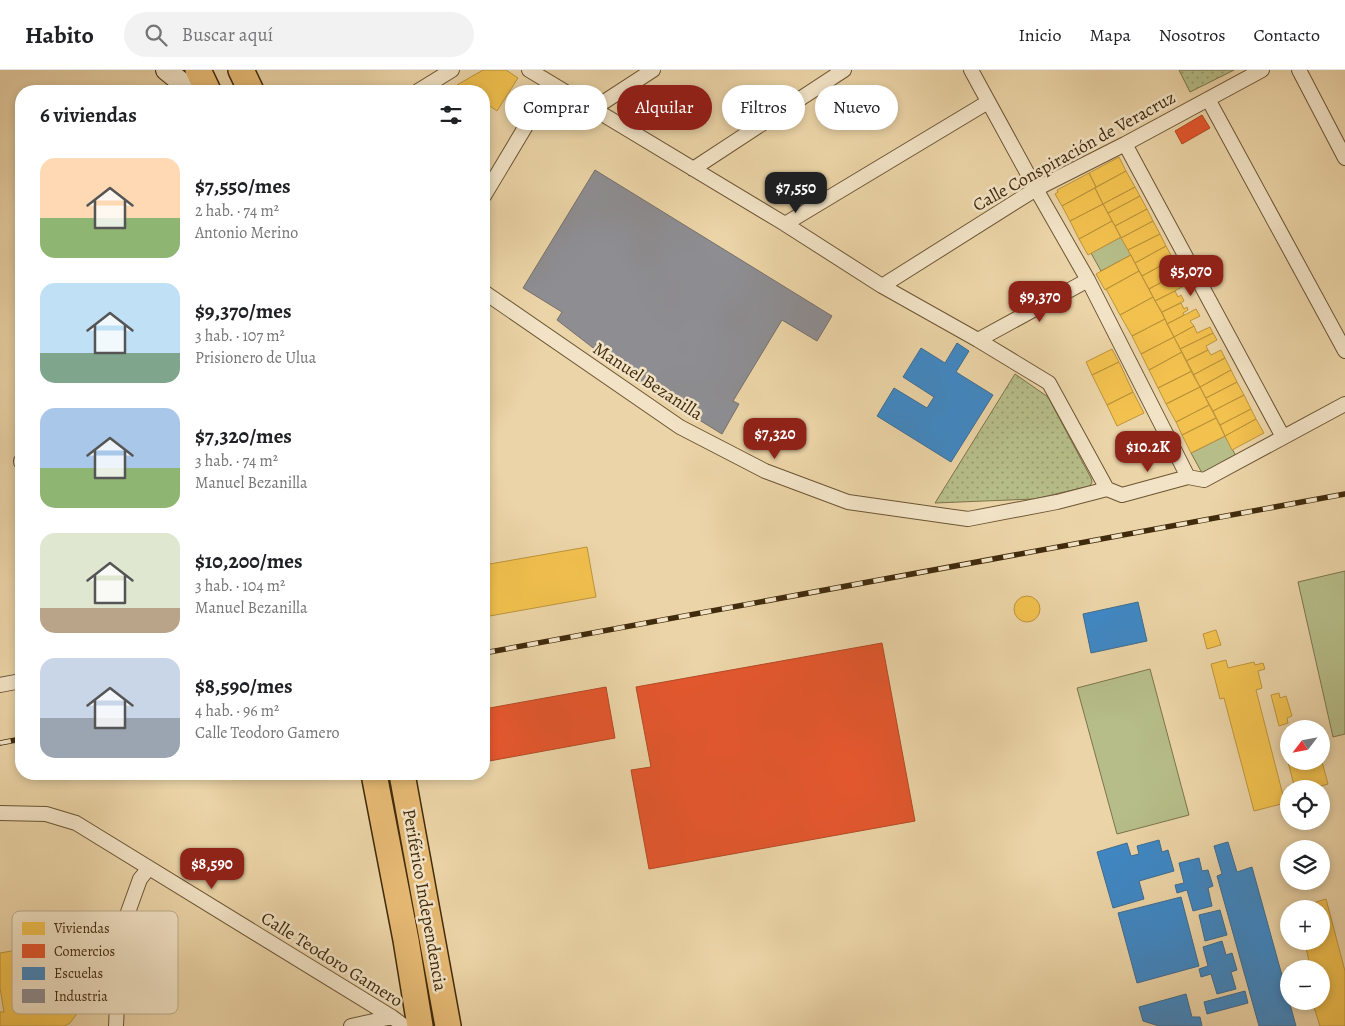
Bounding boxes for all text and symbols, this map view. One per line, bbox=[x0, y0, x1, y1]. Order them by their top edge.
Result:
search box bbox=[124, 12, 474, 57]
text: Habito bbox=[25, 19, 94, 51]
icon: search bbox=[142, 21, 170, 49]
text: Buscar aquí bbox=[182, 22, 273, 48]
text: Inicio bbox=[1018, 23, 1061, 47]
text: Mapa bbox=[1089, 23, 1131, 47]
text: Nosotros bbox=[1159, 23, 1225, 47]
text: Contacto bbox=[1253, 23, 1320, 47]
chip: Comprar bbox=[505, 85, 607, 130]
chip: Alquilar bbox=[617, 85, 712, 130]
chip: Filtros bbox=[722, 85, 805, 130]
chip: Nuevo bbox=[815, 85, 898, 130]
street label: Calle Conspiración de Veracruz bbox=[968, 85, 1180, 217]
text: 6 viviendas bbox=[40, 101, 137, 129]
icon: filters bbox=[437, 101, 465, 129]
text: $7,550/mes bbox=[195, 172, 291, 200]
pin: $7,550 bbox=[755, 172, 837, 214]
text: $7,550 bbox=[776, 177, 816, 199]
icon: home bbox=[80, 178, 140, 238]
text: 2 hab. · 74 m² bbox=[195, 200, 279, 222]
text: Antonio Merino bbox=[195, 222, 298, 244]
pin: $5,070 bbox=[1150, 254, 1232, 297]
text: $5,070 bbox=[1170, 260, 1212, 282]
pin: $9,370 bbox=[999, 280, 1081, 323]
text: $9,370 bbox=[1020, 286, 1060, 308]
text: $9,370/mes bbox=[195, 297, 292, 325]
icon: home bbox=[80, 303, 140, 363]
text: 3 hab. · 107 m² bbox=[195, 325, 285, 347]
street label: Manuel Bezanilla bbox=[588, 336, 708, 426]
text: Prisionero de Ulua bbox=[195, 347, 316, 369]
pin: $7,320 bbox=[734, 418, 816, 460]
text: $7,320/mes bbox=[195, 422, 292, 450]
text: $7,320 bbox=[754, 423, 796, 445]
icon: home bbox=[80, 428, 140, 488]
pin: $10.2K bbox=[1107, 430, 1189, 473]
text: $10.2K bbox=[1126, 436, 1170, 458]
text: 3 hab. · 74 m² bbox=[195, 450, 278, 472]
text: Manuel Bezanilla bbox=[195, 472, 307, 494]
text: $10,200/mes bbox=[195, 547, 303, 575]
icon: home bbox=[80, 553, 140, 613]
text: 3 hab. · 104 m² bbox=[195, 575, 285, 597]
text: Manuel Bezanilla bbox=[195, 597, 307, 619]
text: $8,590/mes bbox=[195, 672, 293, 700]
icon: home bbox=[80, 678, 140, 738]
text: 4 hab. · 96 m² bbox=[195, 700, 279, 722]
north arrow bbox=[1280, 720, 1330, 770]
map controls bbox=[1280, 720, 1330, 1010]
text: Calle Teodoro Gamero bbox=[195, 722, 340, 744]
button: locate bbox=[1280, 780, 1330, 830]
street label: Periférico Independencia bbox=[397, 807, 453, 994]
button: layers bbox=[1280, 840, 1330, 890]
pin: $8,590 bbox=[171, 848, 253, 890]
text: $8,590 bbox=[191, 853, 233, 875]
button: + bbox=[1280, 900, 1330, 950]
street label: Calle Teodoro Gamero bbox=[257, 906, 407, 1012]
legend bbox=[12, 911, 178, 1014]
text: Viviendas bbox=[53, 919, 110, 938]
text: Comercios bbox=[54, 942, 115, 961]
button: − bbox=[1280, 960, 1330, 1010]
text: Escuelas bbox=[54, 964, 103, 983]
text: Industria bbox=[54, 987, 108, 1006]

